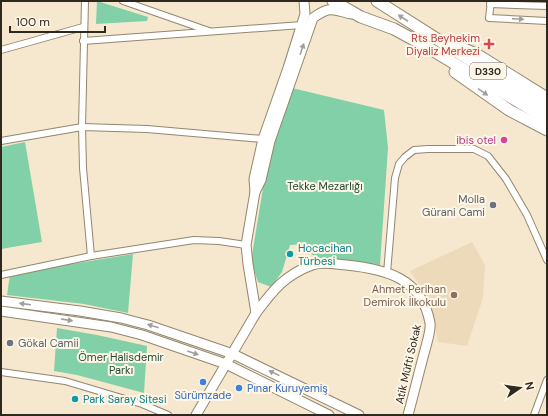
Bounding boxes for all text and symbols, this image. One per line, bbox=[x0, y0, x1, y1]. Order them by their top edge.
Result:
scale bar bbox=[10, 8, 105, 34]
text: 100 m bbox=[16, 14, 50, 30]
one-way arrow bbox=[398, 14, 408, 22]
one-way arrow bbox=[512, 16, 524, 23]
place label: Rts Beyhekim Diyaliz Merkezi bbox=[406, 31, 480, 58]
marker: Rts Beyhekim Diyaliz Merkezi bbox=[483, 38, 495, 50]
one-way arrow bbox=[300, 42, 306, 54]
road number: D330 bbox=[470, 63, 506, 79]
one-way arrow bbox=[478, 88, 489, 96]
place label: ibis otel bbox=[456, 133, 496, 147]
marker: ibis otel bbox=[499, 135, 509, 145]
park label: Tekke Mezarlığı bbox=[287, 179, 363, 193]
place label: Molla Gürani Cami bbox=[422, 192, 485, 219]
marker: Molla Gürani Cami bbox=[488, 200, 498, 210]
place label: Hocacihan Türbesi bbox=[298, 241, 352, 268]
marker: Hocacihan Türbesi bbox=[285, 249, 295, 259]
place label: Ahmet Perihan Demirok İlkokulu bbox=[364, 282, 446, 309]
marker: Ahmet Perihan Demirok İlkokulu bbox=[449, 290, 459, 300]
one-way arrow bbox=[19, 301, 31, 307]
one-way arrow bbox=[61, 317, 73, 323]
street label: Atik Müfti Sokak bbox=[392, 322, 424, 405]
one-way arrow bbox=[146, 323, 158, 329]
place label: Gökal Camii bbox=[18, 336, 79, 350]
marker: Gökal Camii bbox=[5, 338, 15, 348]
park label: Ömer Halisdemir Parkı bbox=[78, 350, 164, 377]
one-way arrow bbox=[187, 350, 199, 356]
north arrow bbox=[500, 368, 540, 408]
one-way arrow bbox=[268, 370, 279, 376]
marker: Sürümzade bbox=[198, 377, 208, 387]
text: N bbox=[522, 380, 537, 391]
place label: Pınar Kuruyemiş bbox=[247, 381, 328, 395]
marker: Pınar Kuruyemiş bbox=[234, 383, 244, 393]
place label: Sürümzade bbox=[174, 388, 232, 402]
place label: Park Saray Sitesi bbox=[83, 392, 167, 406]
marker: Park Saray Sitesi bbox=[70, 394, 80, 404]

